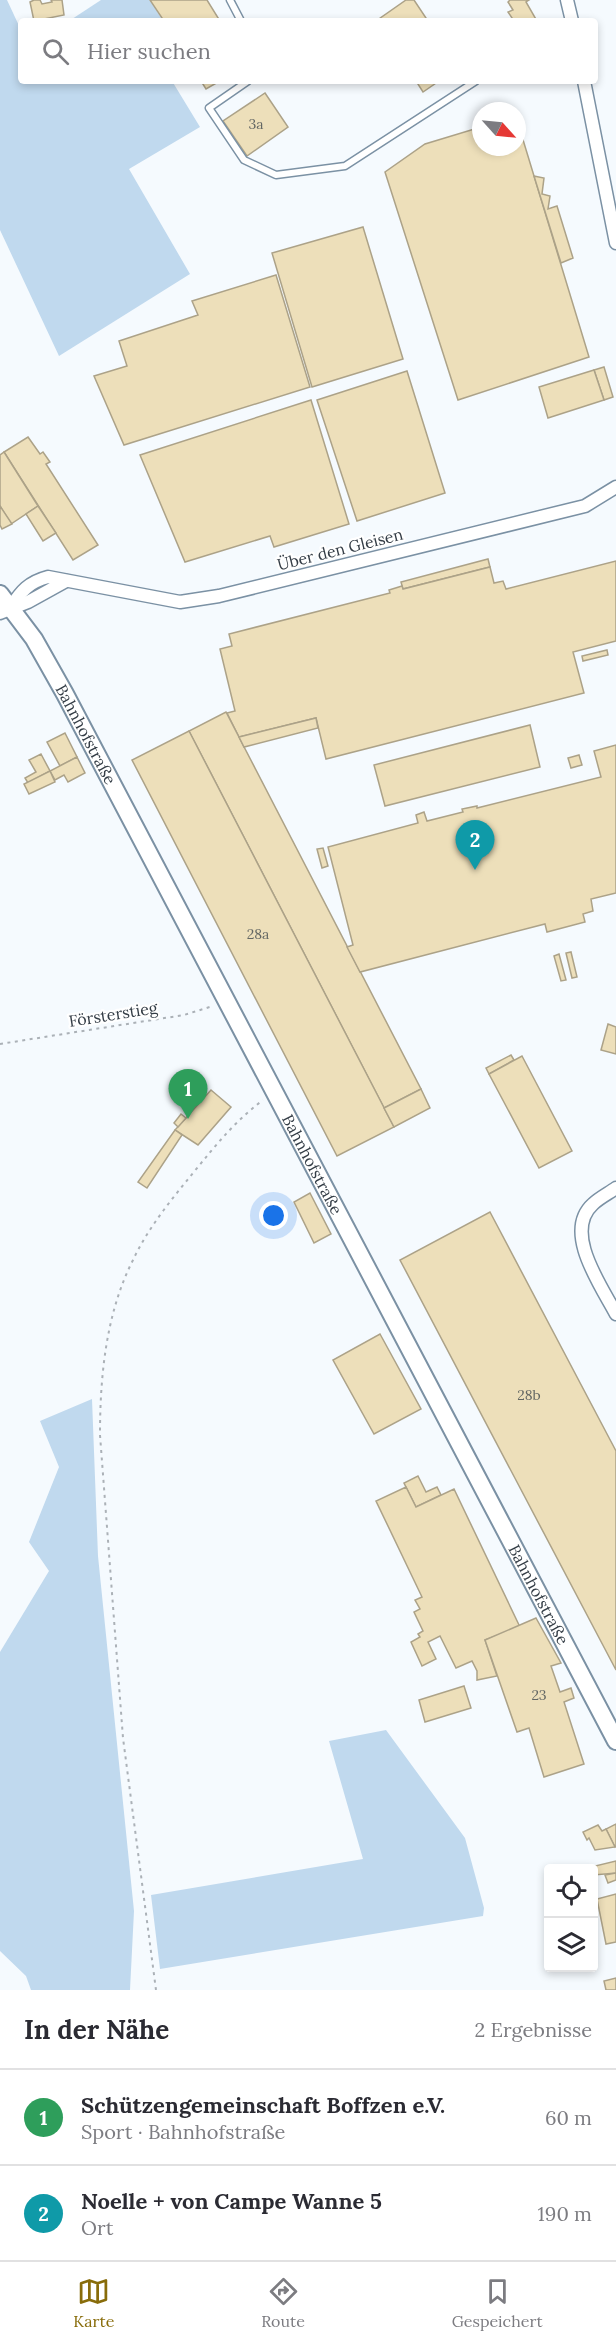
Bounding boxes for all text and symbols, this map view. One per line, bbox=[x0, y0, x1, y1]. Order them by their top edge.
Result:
search box bbox=[18, 18, 598, 84]
icon: search bbox=[39, 35, 72, 68]
text: Hier suchen bbox=[87, 37, 211, 65]
north arrow bbox=[472, 102, 526, 156]
house number: 3a bbox=[248, 115, 264, 133]
street label: Über den Gleisen bbox=[275, 524, 405, 574]
street label: Bahnhofstraße bbox=[52, 681, 121, 788]
pin: 2 bbox=[456, 820, 494, 870]
house number: 28a bbox=[247, 925, 269, 943]
street label: Försterstieg bbox=[67, 997, 160, 1031]
pin: 1 bbox=[168, 1070, 207, 1119]
street label: Bahnhofstraße bbox=[278, 1111, 347, 1218]
your location bbox=[259, 1201, 288, 1230]
house number: 28b bbox=[517, 1386, 541, 1404]
street label: Bahnhofstraße bbox=[504, 1541, 573, 1648]
house number: 23 bbox=[531, 1686, 547, 1704]
map controls bbox=[544, 1864, 598, 1972]
button: locate bbox=[544, 1864, 598, 1918]
button: layers bbox=[544, 1918, 598, 1972]
text: In der Nähe bbox=[24, 2013, 169, 2046]
text: 2 Ergebnisse bbox=[474, 2017, 592, 2042]
text: Schützengemeinschaft Boffzen e.V. bbox=[81, 2091, 445, 2119]
text: 1 bbox=[39, 2105, 48, 2130]
text: 60 m bbox=[545, 2105, 592, 2130]
text: Sport · Bahnhofstraße bbox=[81, 2119, 285, 2144]
text: Noelle + von Campe Wanne 5 bbox=[81, 2187, 382, 2215]
text: 2 bbox=[38, 2201, 49, 2226]
text: 190 m bbox=[538, 2201, 592, 2226]
text: Ort bbox=[81, 2215, 113, 2240]
tab: Karte bbox=[73, 2275, 114, 2331]
tab: Route bbox=[261, 2275, 305, 2331]
tab: Gespeichert bbox=[452, 2275, 543, 2331]

